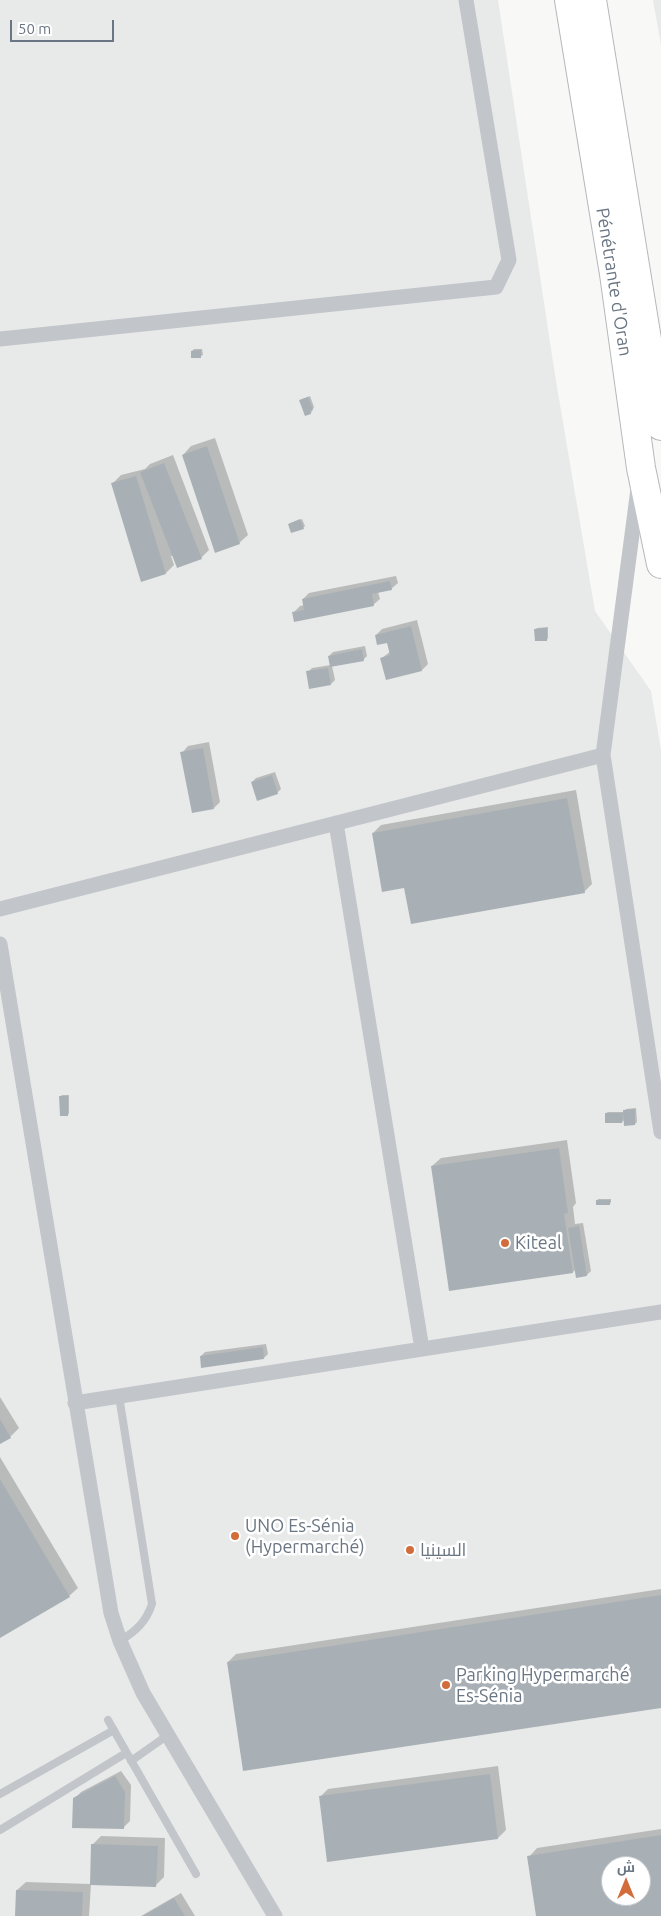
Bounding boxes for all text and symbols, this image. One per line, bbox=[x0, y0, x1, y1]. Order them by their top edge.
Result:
scale bar bbox=[12, 10, 116, 42]
text: 50 m bbox=[18, 20, 51, 37]
street label: Pénétrante d'Oran bbox=[592, 206, 636, 358]
place label: Kiteal bbox=[515, 1232, 562, 1254]
marker: Kiteal bbox=[499, 1237, 511, 1249]
place label: UNO Es-Sénia (Hypermarché) bbox=[245, 1515, 365, 1558]
marker: UNO Es-Sénia (Hypermarché) bbox=[229, 1530, 241, 1542]
place label: السينيا bbox=[420, 1539, 466, 1561]
marker: السينيا bbox=[404, 1544, 416, 1556]
place label: Parking Hypermarché Es-Sénia bbox=[456, 1664, 630, 1706]
marker: Parking Hypermarché Es-Sénia bbox=[440, 1679, 452, 1691]
north arrow bbox=[601, 1856, 651, 1906]
text: ش bbox=[617, 1859, 635, 1875]

